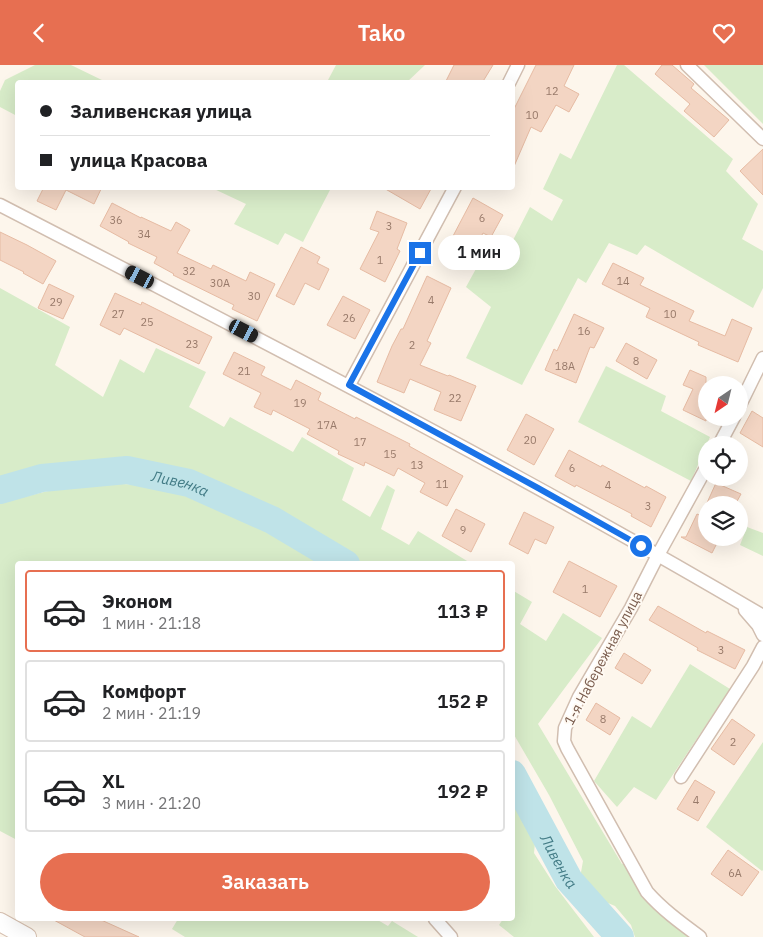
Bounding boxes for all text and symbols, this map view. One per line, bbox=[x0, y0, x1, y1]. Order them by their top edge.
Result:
text: Tako bbox=[358, 18, 405, 47]
icon: back bbox=[25, 19, 53, 47]
icon: heart bbox=[710, 19, 738, 47]
house number: 12 bbox=[545, 84, 559, 98]
text: Заливенская улица bbox=[70, 99, 252, 123]
house number: 10 bbox=[525, 108, 539, 122]
text: улица Красова bbox=[70, 148, 208, 172]
house number: 6 bbox=[479, 211, 485, 225]
house number: 36 bbox=[109, 213, 123, 227]
house number: 3 bbox=[386, 219, 392, 233]
house number: 34 bbox=[137, 227, 151, 241]
callout: 1 мин bbox=[438, 235, 520, 271]
route end bbox=[409, 242, 431, 264]
text: 1 мин bbox=[457, 242, 501, 262]
house number: 1 bbox=[377, 253, 384, 267]
car bbox=[123, 264, 156, 290]
house number: 32 bbox=[182, 264, 196, 278]
house number: 14 bbox=[616, 274, 630, 288]
house number: 30А bbox=[210, 276, 230, 290]
house number: 30 bbox=[247, 289, 261, 303]
house number: 4 bbox=[428, 293, 435, 307]
house number: 29 bbox=[49, 295, 63, 309]
house number: 27 bbox=[111, 307, 125, 321]
house number: 10 bbox=[663, 307, 677, 321]
house number: 26 bbox=[342, 311, 356, 325]
house number: 25 bbox=[140, 315, 154, 329]
car bbox=[227, 318, 260, 344]
house number: 16 bbox=[577, 324, 591, 338]
house number: 23 bbox=[185, 337, 199, 351]
house number: 2 bbox=[409, 338, 415, 352]
house number: 8 bbox=[633, 354, 639, 368]
house number: 18А bbox=[555, 359, 575, 373]
house number: 21 bbox=[237, 364, 251, 378]
north arrow bbox=[698, 376, 748, 426]
map controls bbox=[698, 376, 748, 546]
house number: 22 bbox=[448, 391, 462, 405]
house number: 19 bbox=[293, 396, 307, 410]
house number: 17А bbox=[317, 418, 337, 432]
house number: 20 bbox=[523, 433, 537, 447]
house number: 17 bbox=[353, 435, 367, 449]
button: locate bbox=[698, 436, 748, 486]
house number: 15 bbox=[383, 447, 397, 461]
house number: 13 bbox=[410, 458, 424, 472]
house number: 6 bbox=[569, 461, 575, 475]
water label: Ливенка bbox=[149, 466, 212, 500]
house number: 11 bbox=[435, 477, 449, 491]
house number: 4 bbox=[605, 478, 612, 492]
button: layers bbox=[698, 496, 748, 546]
house number: 3 bbox=[645, 499, 651, 513]
house number: 9 bbox=[460, 523, 466, 537]
route start bbox=[630, 535, 652, 557]
house number: 1 bbox=[582, 582, 589, 596]
street label: 1-я Набережная улица bbox=[560, 587, 646, 728]
icon: car bbox=[42, 589, 87, 634]
text: Эконом bbox=[102, 589, 173, 613]
text: 113 ₽ bbox=[437, 599, 488, 623]
text: 1 мин · 21:18 bbox=[102, 613, 201, 633]
house number: 3 bbox=[718, 643, 724, 657]
icon: car bbox=[42, 679, 87, 724]
text: Комфорт bbox=[102, 679, 186, 703]
text: 152 ₽ bbox=[437, 689, 488, 713]
text: 2 мин · 21:19 bbox=[102, 703, 201, 723]
house number: 8 bbox=[600, 712, 606, 726]
house number: 2 bbox=[730, 735, 736, 749]
icon: car bbox=[42, 769, 87, 814]
text: XL bbox=[102, 769, 125, 793]
text: 192 ₽ bbox=[437, 779, 488, 803]
text: 3 мин · 21:20 bbox=[102, 793, 201, 813]
house number: 4 bbox=[693, 793, 700, 807]
water label: Ливенка bbox=[536, 830, 582, 893]
button: Заказать bbox=[40, 853, 490, 911]
house number: 6А bbox=[728, 866, 742, 880]

